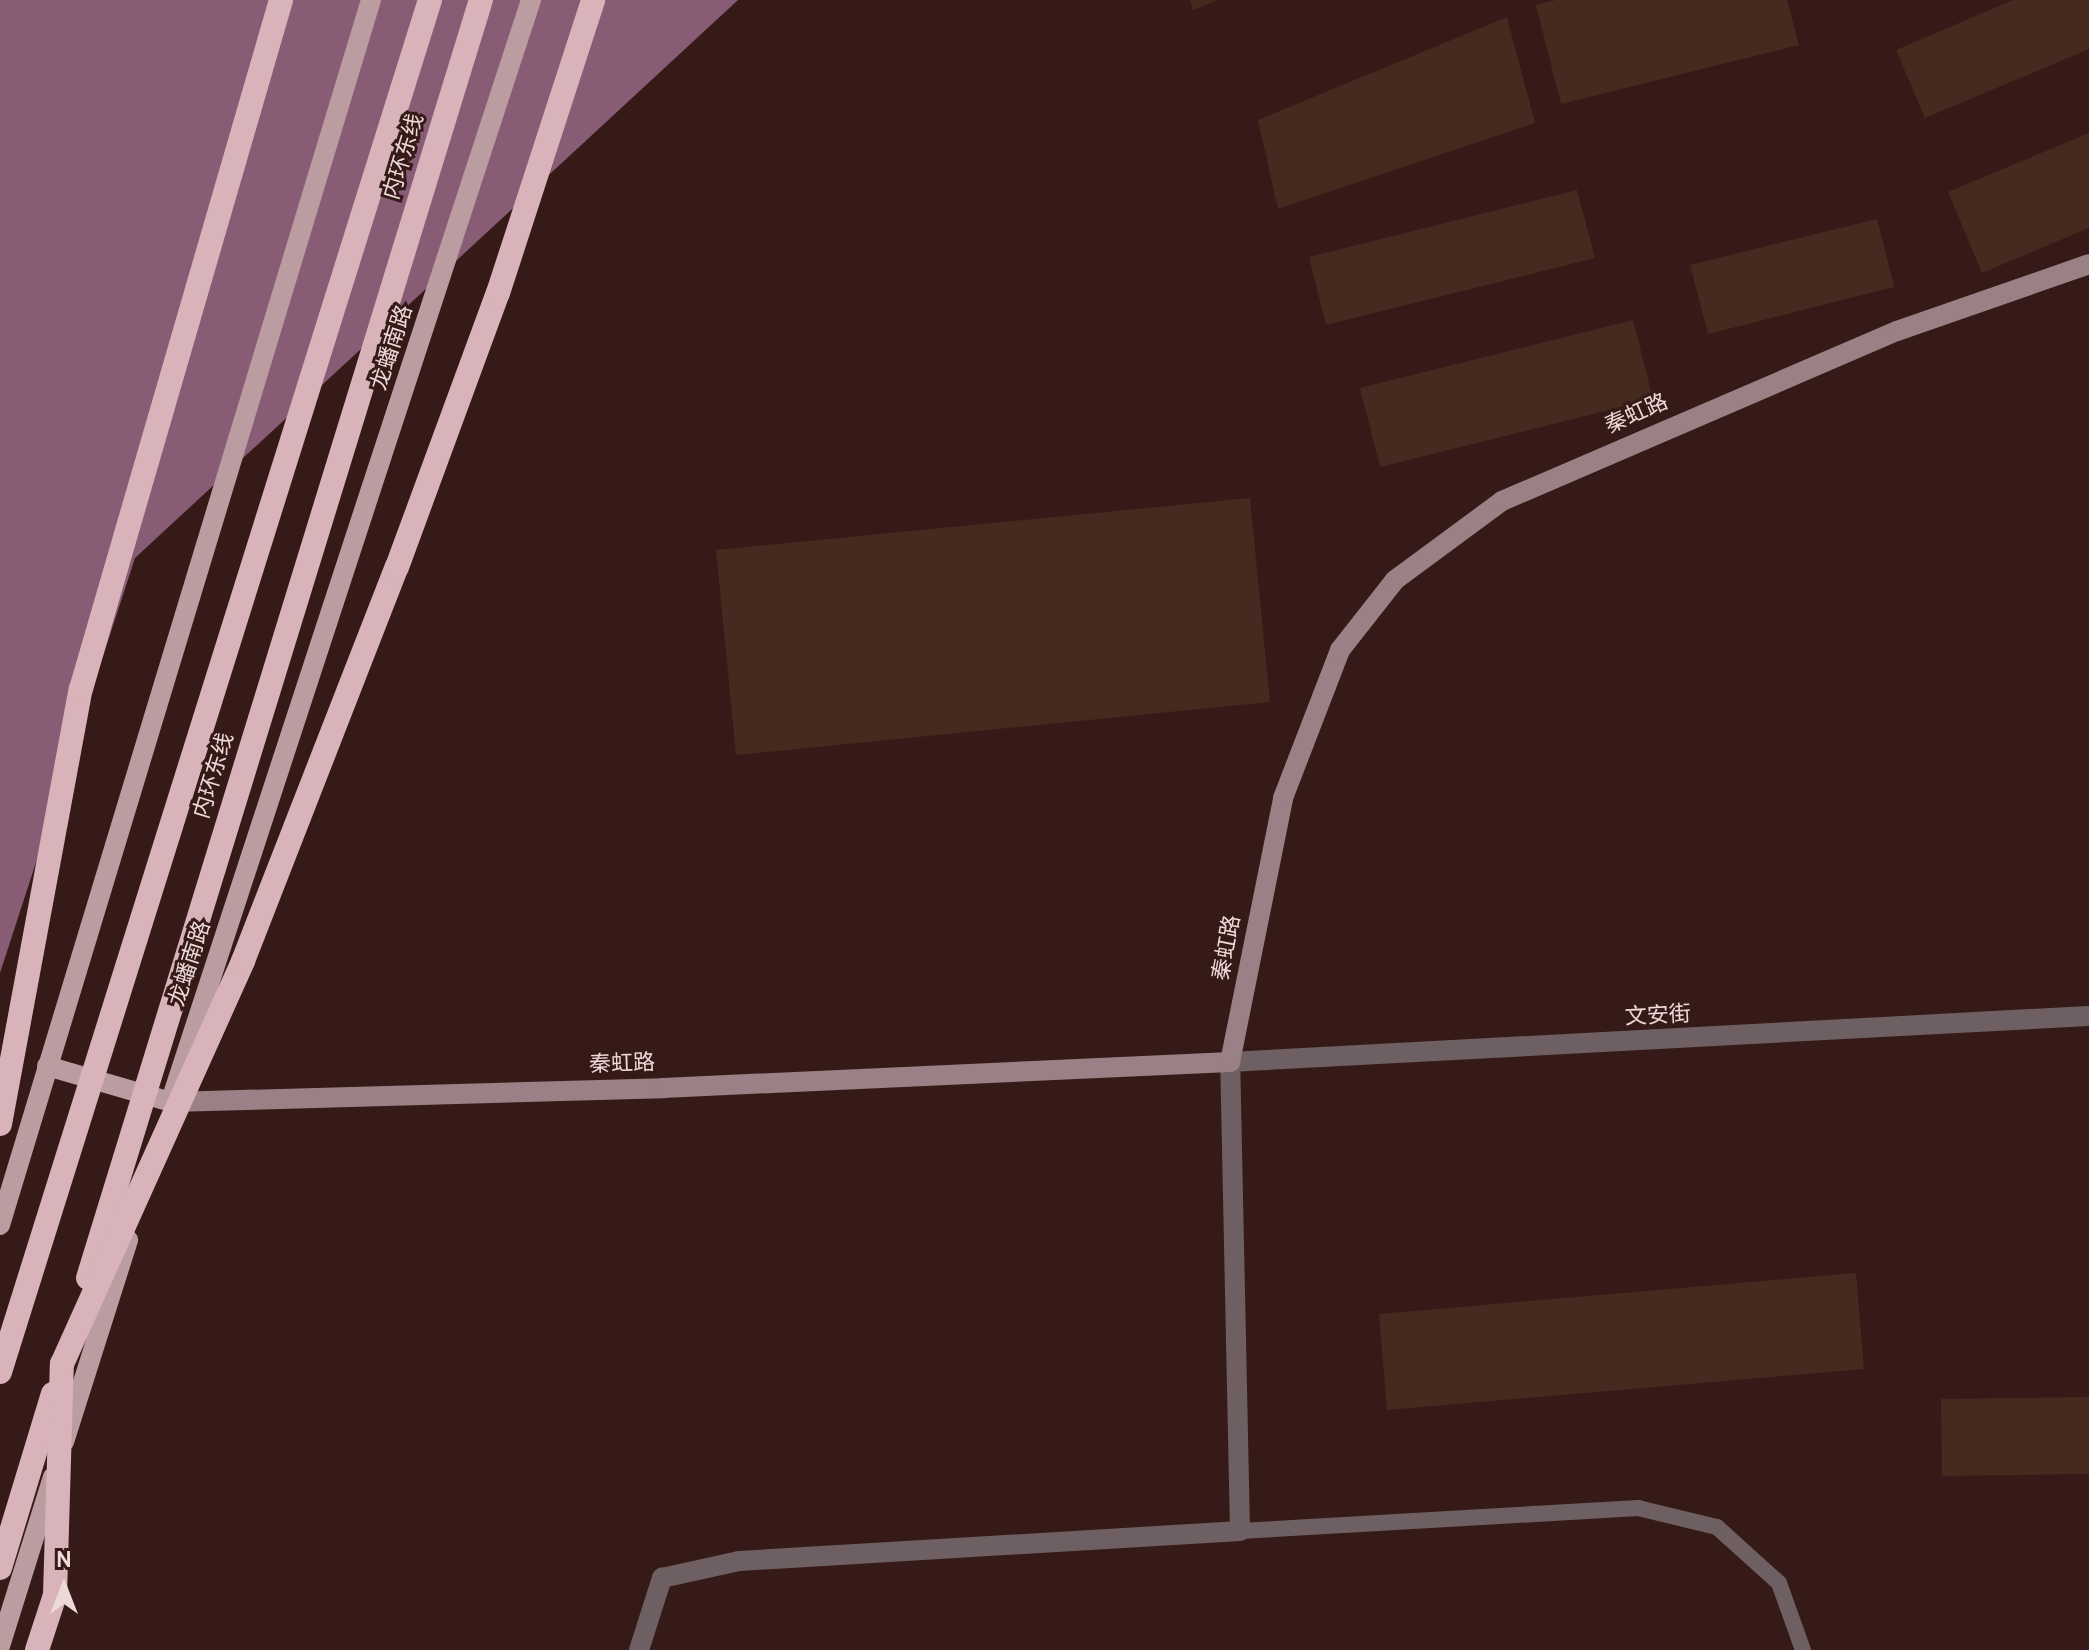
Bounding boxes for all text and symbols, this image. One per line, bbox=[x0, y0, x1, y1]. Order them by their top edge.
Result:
street label: 内环东线 bbox=[380, 111, 430, 203]
street label: 龙蟠南路 bbox=[367, 302, 419, 394]
street label: 秦虹路 bbox=[1601, 390, 1673, 440]
street label: 内环东线 bbox=[190, 730, 240, 822]
street label: 秦虹路 bbox=[1209, 913, 1247, 983]
street label: 龙蟠南路 bbox=[165, 918, 217, 1010]
street label: 文安街 bbox=[1624, 1002, 1692, 1032]
street label: 秦虹路 bbox=[589, 1051, 655, 1079]
north arrow bbox=[24, 1546, 104, 1626]
text: N bbox=[56, 1548, 72, 1575]

